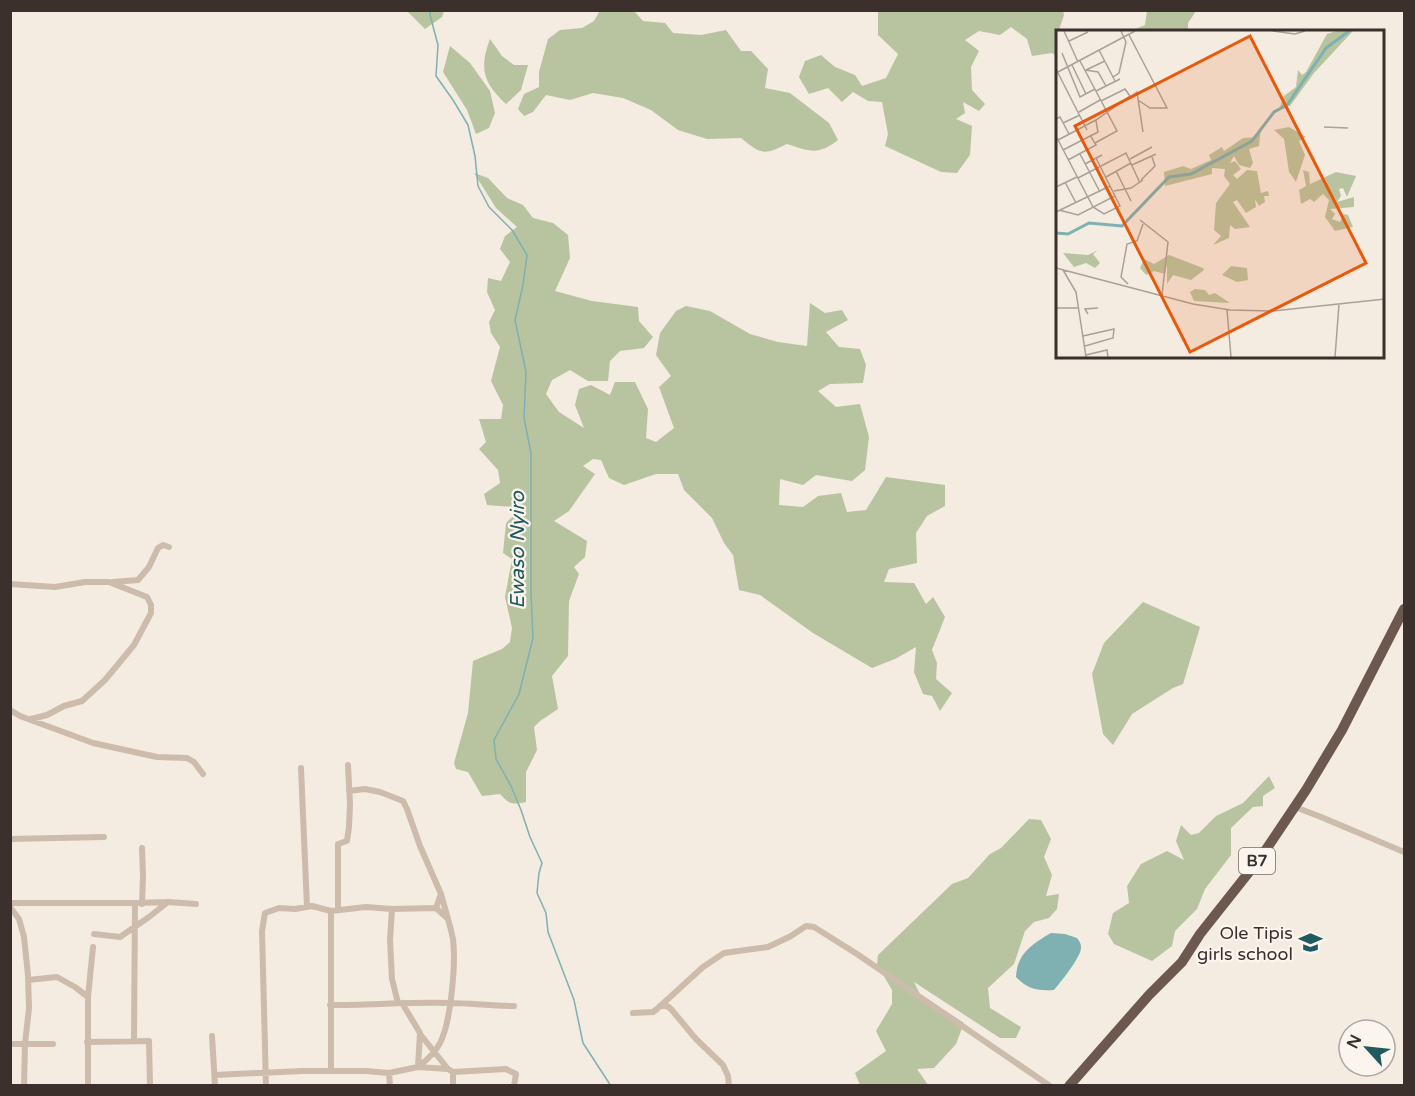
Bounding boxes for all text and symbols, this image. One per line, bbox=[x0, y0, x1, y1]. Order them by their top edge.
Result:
inset map bbox=[1056, 30, 1385, 358]
water label: Ewaso Nyiro bbox=[506, 490, 530, 609]
road number: B7 bbox=[1239, 848, 1275, 874]
place label: Ole Tipis girls school bbox=[1197, 922, 1293, 965]
school or university icon: Ole Tipis girls school bbox=[1298, 930, 1324, 956]
north arrow bbox=[1337, 1018, 1397, 1078]
text: N bbox=[1343, 1031, 1366, 1052]

